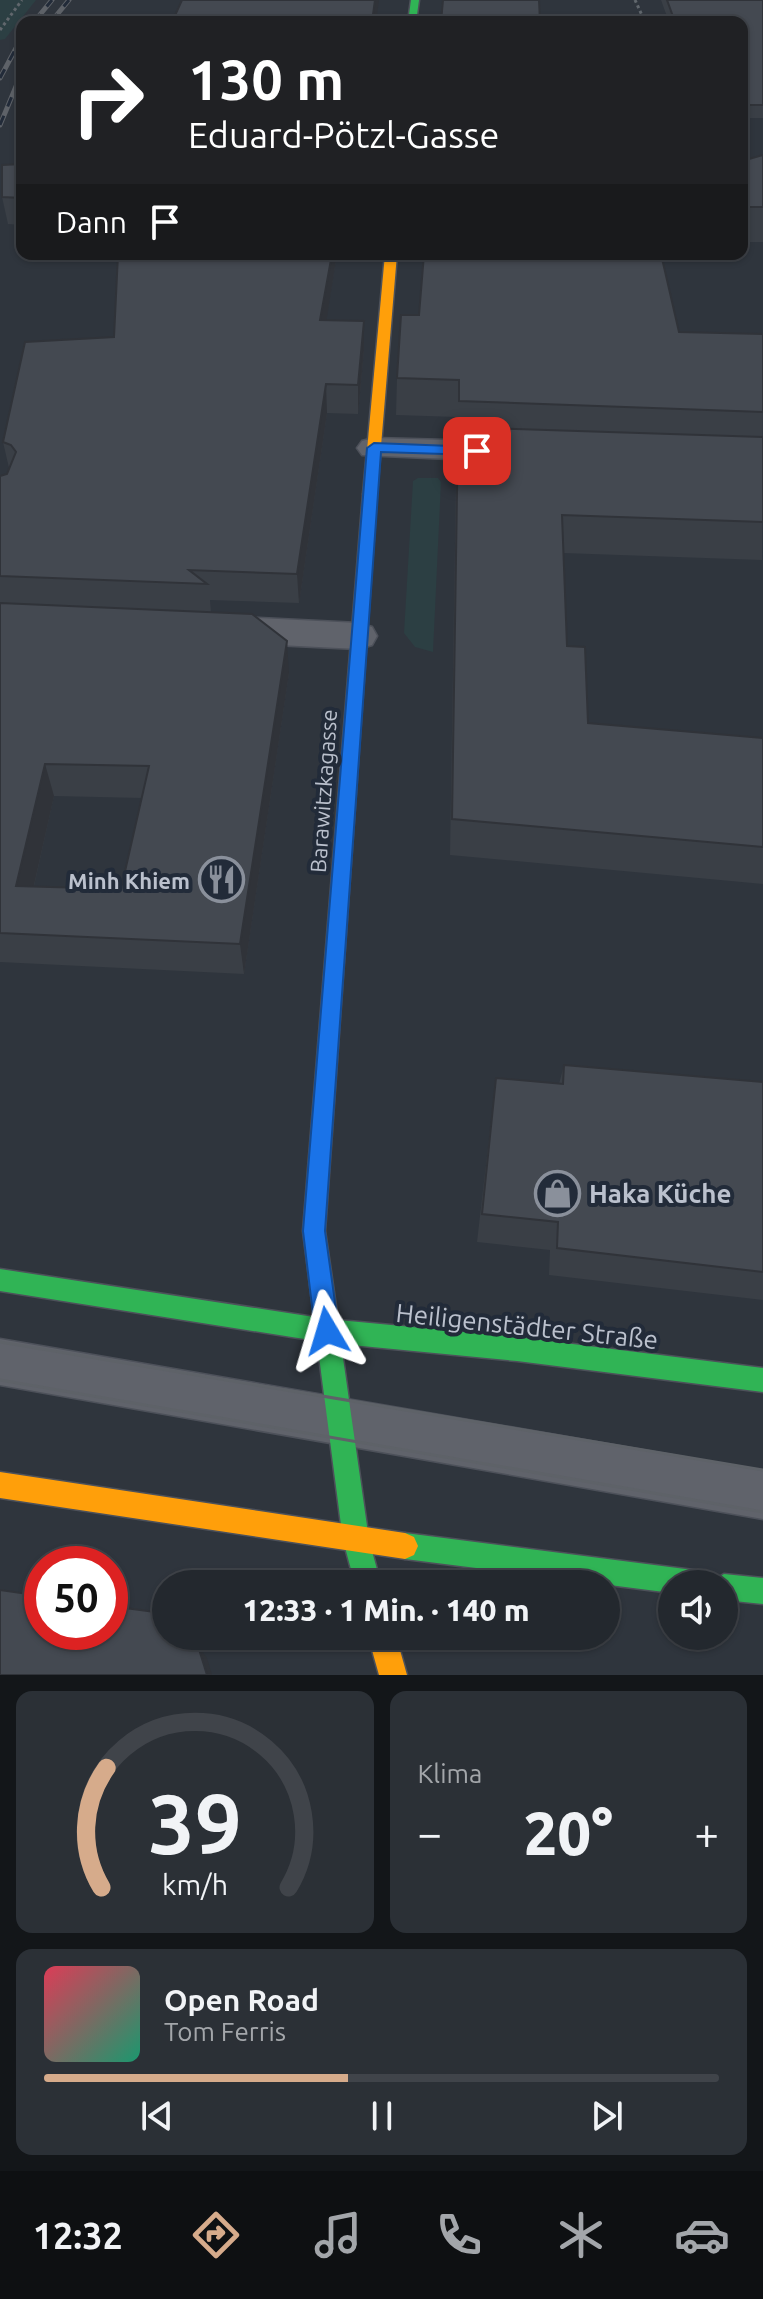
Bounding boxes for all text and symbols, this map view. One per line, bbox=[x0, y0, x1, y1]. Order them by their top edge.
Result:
icon: right bbox=[56, 48, 160, 152]
text: 130 m bbox=[188, 48, 344, 111]
text: Eduard-Pötzl-Gasse bbox=[188, 114, 499, 155]
icon: arrive bbox=[143, 200, 187, 244]
text: Dann bbox=[56, 205, 127, 239]
pin bbox=[443, 417, 511, 485]
icon: arrive bbox=[455, 429, 499, 473]
street label: Barawitzkagasse bbox=[305, 708, 341, 874]
restaurant icon: Minh Khiem bbox=[197, 856, 245, 904]
place label: Minh Khiem bbox=[68, 868, 190, 893]
shop icon: Haka Küche bbox=[534, 1169, 582, 1217]
place label: Haka Küche bbox=[589, 1179, 731, 1208]
position arrow bbox=[285, 1289, 369, 1373]
street label: Heiligenstädter Straße bbox=[394, 1298, 660, 1354]
speed limit sign: 50 bbox=[24, 1546, 128, 1650]
map controls bbox=[658, 1570, 738, 1650]
button: sound bbox=[658, 1570, 738, 1650]
text: 12:33 · 1 Min. · 140 m bbox=[242, 1593, 530, 1627]
text: Klima bbox=[418, 1759, 482, 1788]
text: 39 bbox=[148, 1776, 242, 1870]
text: 20° bbox=[524, 1799, 613, 1866]
text: − bbox=[418, 1808, 442, 1857]
text: + bbox=[694, 1808, 719, 1857]
text: km/h bbox=[162, 1868, 228, 1900]
text: Open Road bbox=[164, 1983, 319, 2017]
text: Tom Ferris bbox=[164, 2017, 286, 2046]
icon: previous bbox=[135, 2094, 179, 2138]
icon: pause bbox=[360, 2094, 404, 2138]
icon: next bbox=[585, 2094, 629, 2138]
icon: directions bbox=[188, 2207, 244, 2263]
icon: music bbox=[310, 2207, 366, 2263]
icon: phone bbox=[431, 2207, 487, 2263]
icon: climate bbox=[553, 2207, 609, 2263]
icon: car bbox=[674, 2207, 730, 2263]
text: 12:32 bbox=[33, 2215, 123, 2256]

